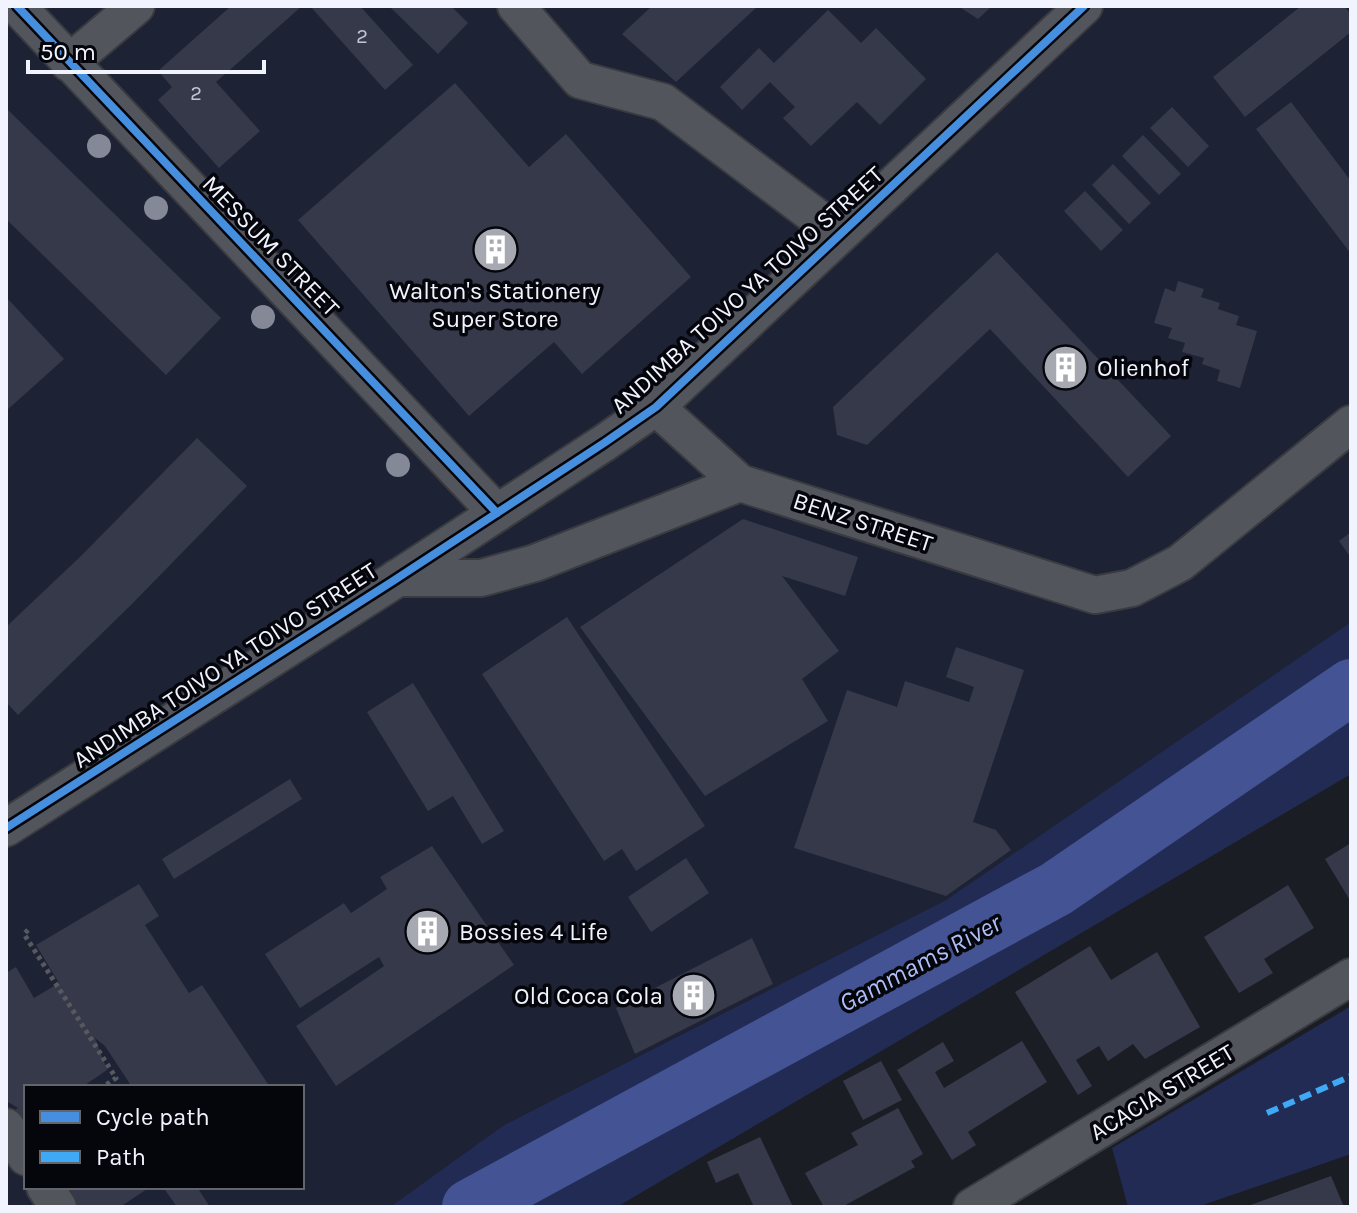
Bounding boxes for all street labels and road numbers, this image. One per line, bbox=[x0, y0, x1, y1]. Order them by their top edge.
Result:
street label: ANDIMBA TOIVO YA TOIVO STREET bbox=[605, 160, 889, 420]
street label: MESSUM STREET bbox=[197, 170, 345, 322]
street label: BENZ STREET bbox=[790, 486, 936, 558]
street label: ANDIMBA TOIVO YA TOIVO STREET bbox=[68, 556, 382, 774]
street label: ACACIA STREET bbox=[1085, 1038, 1239, 1146]

